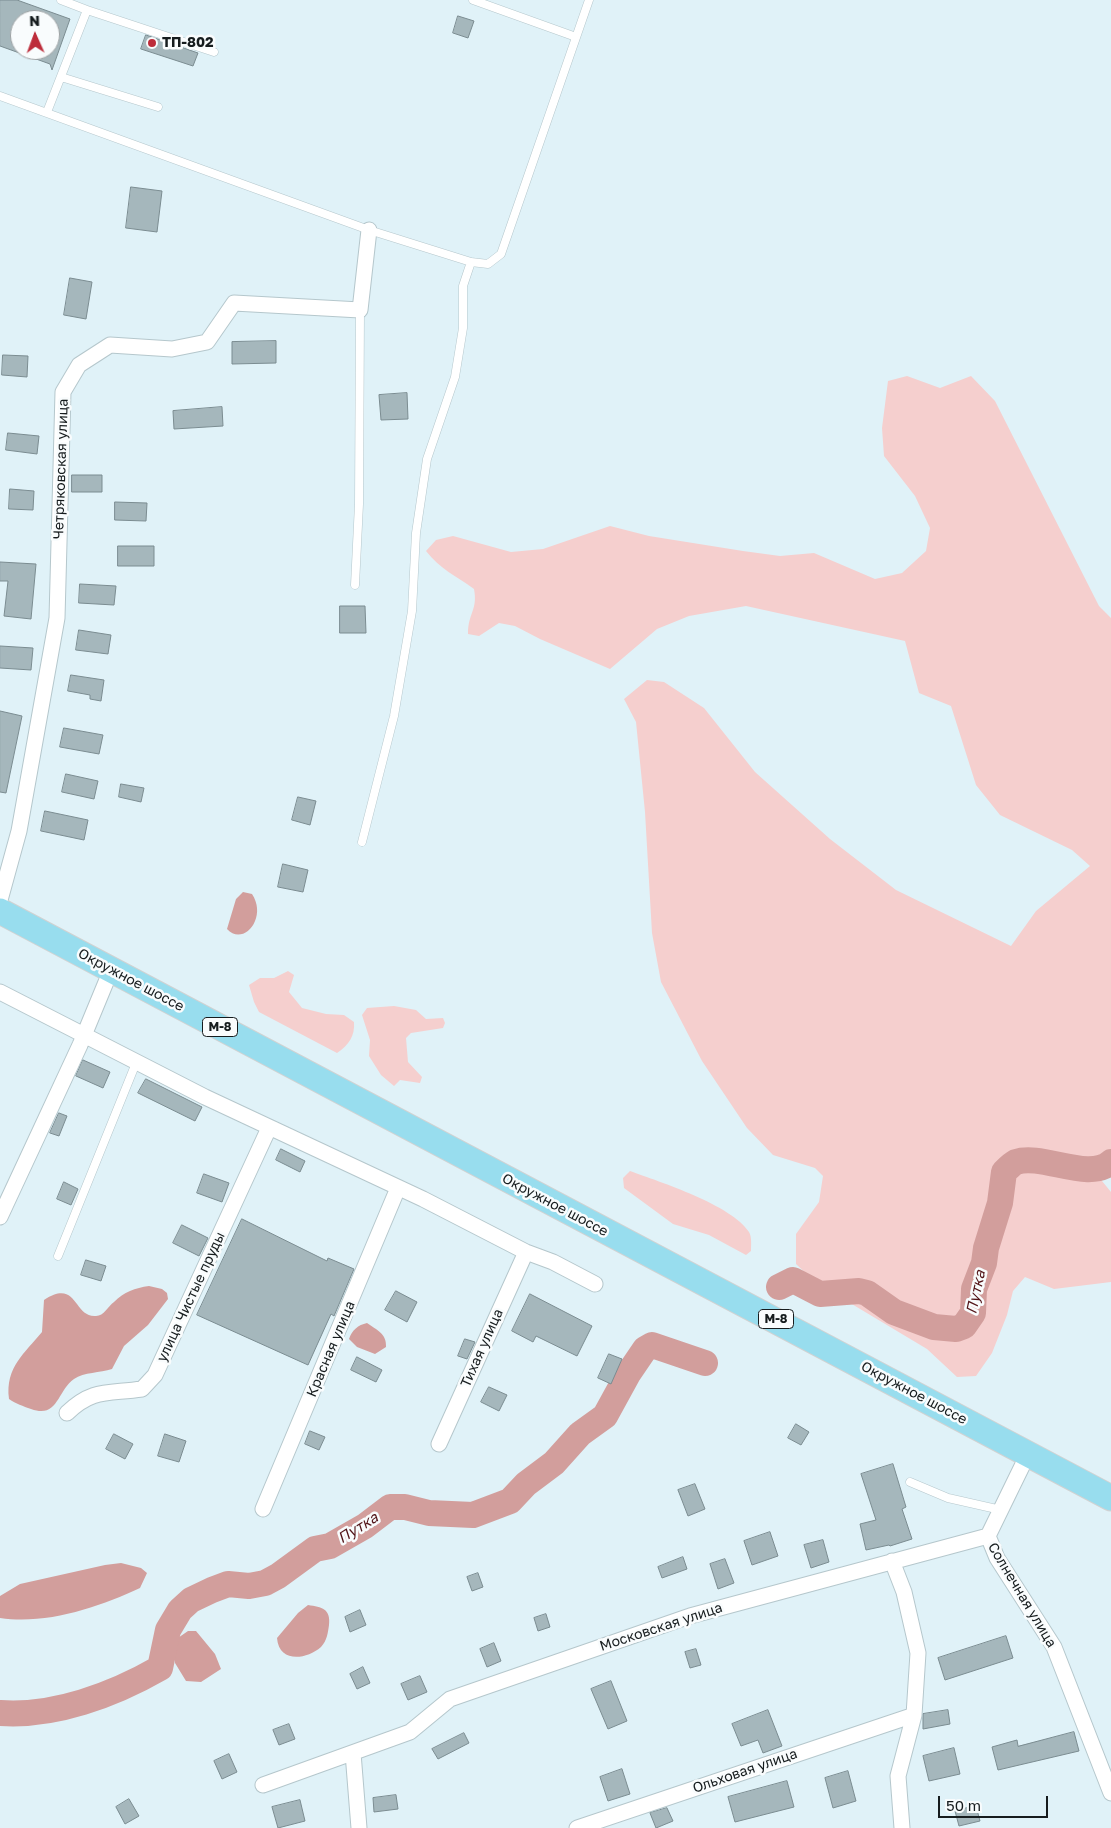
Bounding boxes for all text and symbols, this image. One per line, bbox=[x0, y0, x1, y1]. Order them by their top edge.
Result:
north arrow bbox=[10, 10, 60, 60]
text: N bbox=[29, 12, 40, 29]
place label: ТП-802 bbox=[162, 35, 214, 51]
marker: ТП-802 bbox=[146, 37, 158, 49]
street label: Четряковская улица bbox=[50, 398, 72, 540]
street label: Окружное шоссе bbox=[75, 945, 187, 1015]
road number: М-8 bbox=[202, 1018, 238, 1036]
street label: Окружное шоссе bbox=[499, 1170, 611, 1240]
street label: улица Чистые пруды bbox=[153, 1229, 229, 1365]
water label: Путка bbox=[963, 1268, 989, 1316]
street label: Красная улица bbox=[303, 1298, 359, 1400]
street label: Тихая улица bbox=[457, 1306, 507, 1390]
road number: М-8 bbox=[758, 1310, 794, 1328]
street label: Окружное шоссе bbox=[858, 1358, 970, 1428]
water label: Путка bbox=[334, 1509, 382, 1547]
street label: Солнечная улица bbox=[984, 1540, 1060, 1650]
street label: Московская улица bbox=[597, 1599, 725, 1655]
street label: Ольховая улица bbox=[691, 1745, 799, 1797]
scale bar bbox=[941, 1786, 1051, 1818]
text: 50 m bbox=[946, 1796, 981, 1814]

